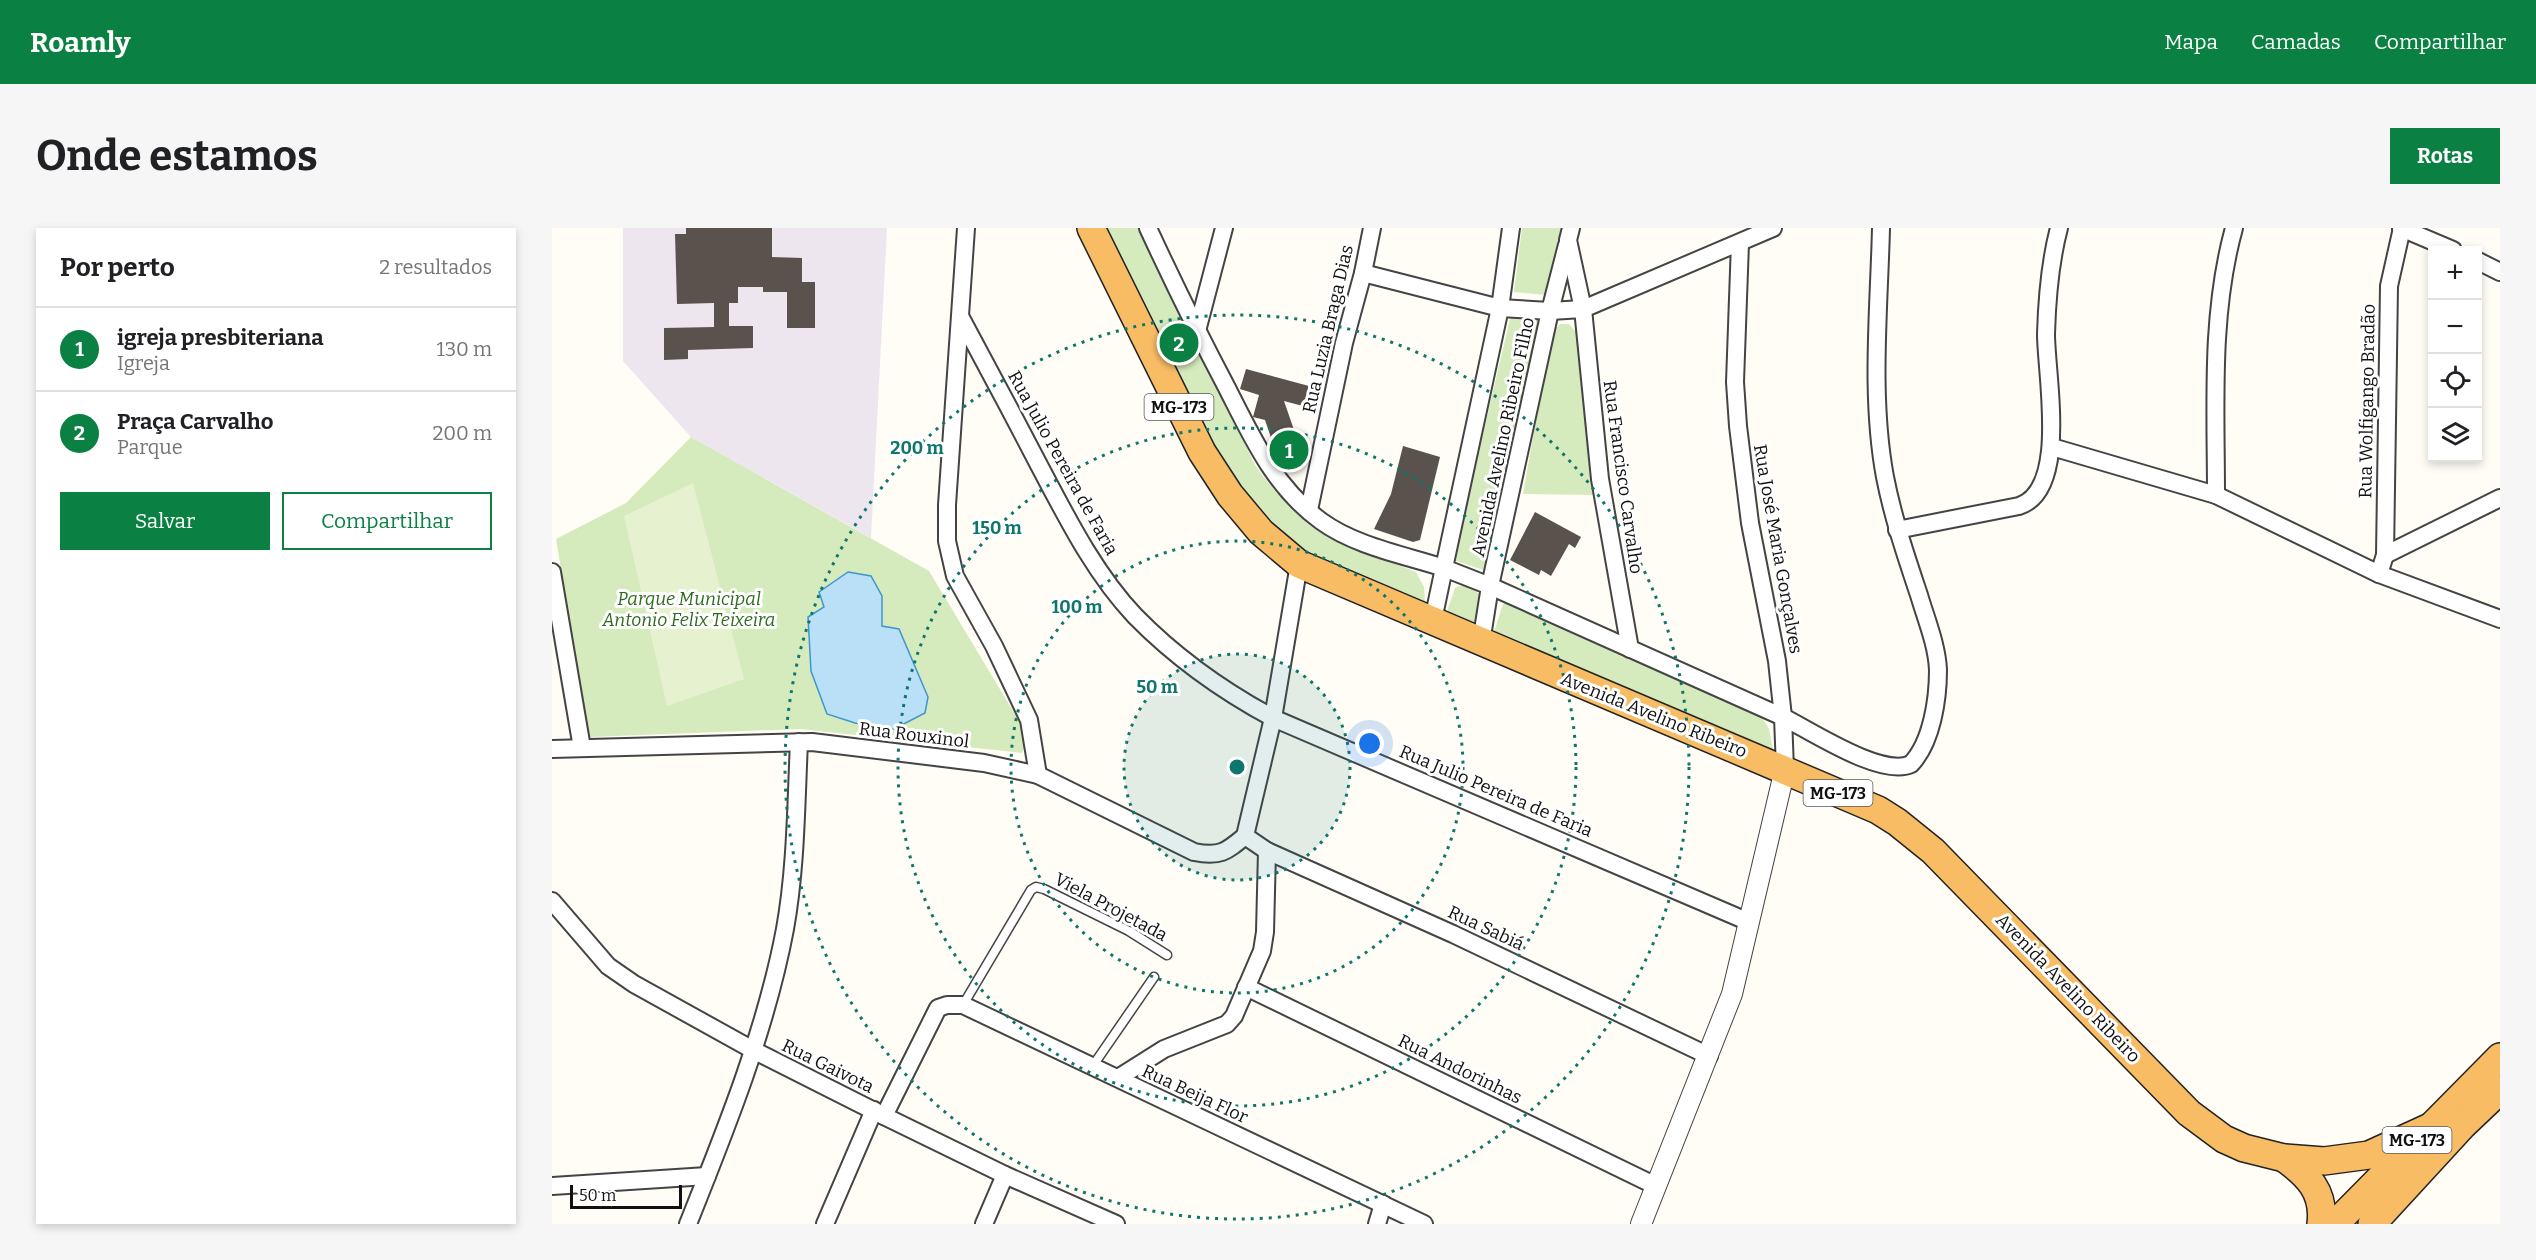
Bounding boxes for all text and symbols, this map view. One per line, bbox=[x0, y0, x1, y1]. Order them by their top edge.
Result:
text: Roamly bbox=[30, 26, 131, 59]
text: Mapa bbox=[2164, 29, 2218, 55]
text: Camadas bbox=[2251, 29, 2341, 55]
text: Compartilhar bbox=[2374, 29, 2506, 55]
button: Rotas bbox=[2390, 128, 2500, 184]
text: Onde estamos bbox=[36, 131, 318, 181]
street label: Rua Luzia Braga Dias bbox=[1298, 243, 1358, 415]
map controls bbox=[2428, 246, 2482, 462]
button: + bbox=[2428, 246, 2482, 300]
text: Por perto bbox=[60, 252, 175, 283]
text: 2 resultados bbox=[379, 255, 492, 279]
button: − bbox=[2428, 300, 2482, 354]
street label: Rua Wolfigango Bradão bbox=[2354, 304, 2380, 498]
street label: Avenida Avelino Ribeiro Filho bbox=[1467, 315, 1539, 559]
pin: 2 bbox=[1160, 320, 1198, 366]
text: igreja presbiteriana bbox=[117, 324, 324, 351]
text: 1 bbox=[75, 337, 84, 361]
text: 130 m bbox=[437, 337, 492, 361]
text: Igreja bbox=[117, 351, 170, 375]
button: locate bbox=[2428, 354, 2482, 408]
street label: Rua Julio Pereira de Faria bbox=[1003, 367, 1123, 559]
street label: Rua Francisco Carvalho bbox=[1599, 379, 1647, 575]
road number: MG-173 bbox=[1144, 394, 1214, 420]
text: Praça Carvalho bbox=[117, 408, 273, 435]
button: layers bbox=[2428, 408, 2482, 462]
text: 2 bbox=[74, 421, 85, 445]
text: 200 m bbox=[432, 421, 492, 445]
pin: 1 bbox=[1270, 428, 1308, 472]
text: Parque bbox=[117, 435, 183, 459]
text: 200 m bbox=[890, 437, 944, 459]
street label: Rua José Maria Gonçalves bbox=[1749, 443, 1807, 655]
button: Salvar bbox=[60, 492, 270, 550]
button: Compartilhar bbox=[282, 492, 492, 550]
text: 150 m bbox=[972, 517, 1022, 539]
park label: Parque Municipal Antonio Felix Teixeira bbox=[602, 588, 775, 631]
text: 100 m bbox=[1051, 596, 1103, 618]
street label: Avenida Avelino Ribeiro bbox=[1558, 668, 1750, 762]
text: 50 m bbox=[1136, 676, 1178, 698]
street label: Rua Rouxinol bbox=[858, 717, 970, 753]
your location bbox=[1355, 729, 1384, 758]
street label: Rua Julio Pereira de Faria bbox=[1396, 740, 1596, 842]
centre of rings bbox=[1227, 757, 1247, 777]
road number: MG-173 bbox=[1804, 780, 1872, 806]
street label: Viela Projetada bbox=[1051, 868, 1171, 946]
street label: Rua Sabiá bbox=[1444, 901, 1528, 955]
street label: Avenida Avelino Ribeiro bbox=[1991, 909, 2145, 1067]
street label: Rua Andorinhas bbox=[1394, 1030, 1526, 1108]
street label: Rua Gaivota bbox=[778, 1034, 878, 1098]
street label: Rua Beija Flor bbox=[1138, 1060, 1252, 1128]
road number: MG-173 bbox=[2382, 1127, 2452, 1153]
scale bar bbox=[570, 1182, 682, 1210]
text: 50 m bbox=[579, 1186, 616, 1205]

